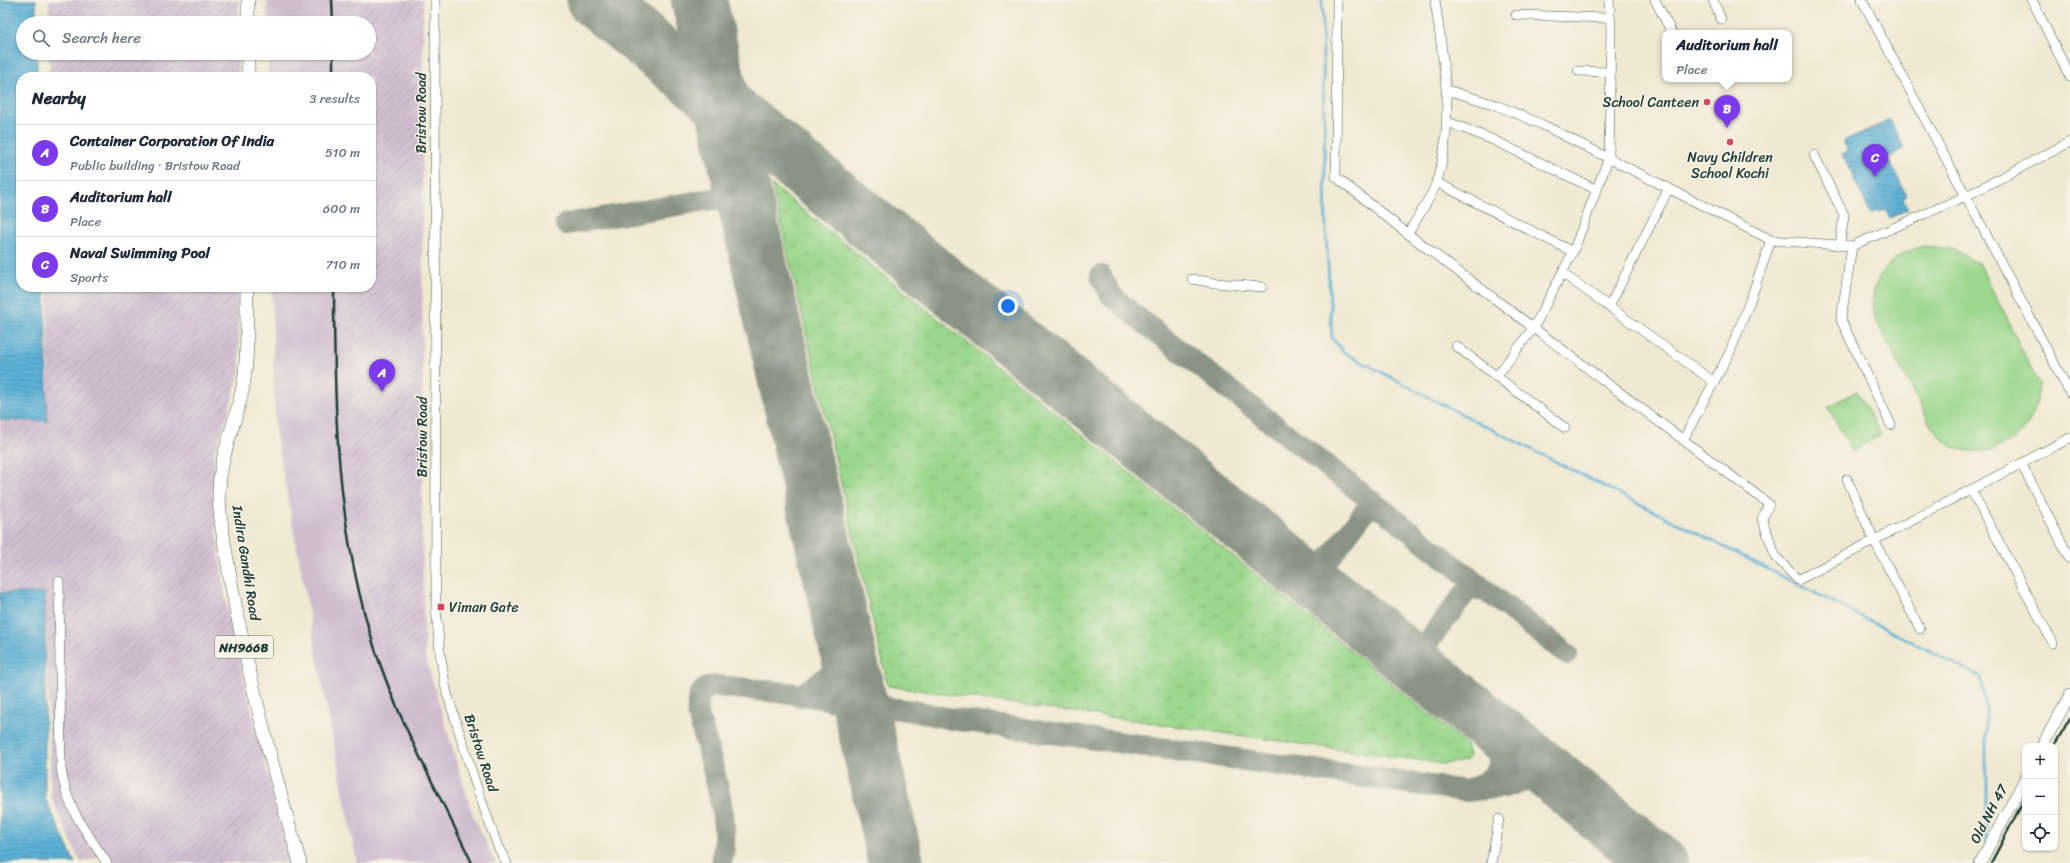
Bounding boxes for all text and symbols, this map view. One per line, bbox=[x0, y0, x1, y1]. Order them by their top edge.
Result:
search box bbox=[16, 16, 376, 60]
text: Search here bbox=[62, 25, 141, 51]
icon: search bbox=[30, 27, 52, 49]
popup bbox=[1662, 30, 1792, 82]
text: Auditorium hall bbox=[1676, 32, 1778, 58]
text: Place bbox=[1676, 58, 1707, 81]
street label: Bristow Road bbox=[409, 71, 434, 153]
text: Nearby bbox=[32, 83, 86, 113]
text: 3 results bbox=[309, 87, 360, 110]
place label: School Canteen bbox=[1603, 90, 1699, 115]
pin: B bbox=[1714, 95, 1740, 128]
marker: School Canteen bbox=[1702, 97, 1712, 107]
text: Container Corporation Of India bbox=[70, 128, 274, 154]
marker: Navy Children School Kochi bbox=[1725, 137, 1735, 147]
text: A bbox=[41, 141, 49, 164]
text: 510 m bbox=[325, 141, 360, 164]
pin: C bbox=[1862, 144, 1888, 177]
place label: Navy Children School Kochi bbox=[1687, 145, 1773, 186]
text: Public building · Bristow Road bbox=[70, 154, 240, 177]
text: Auditorium hall bbox=[70, 184, 172, 210]
text: B bbox=[41, 197, 49, 220]
text: 600 m bbox=[323, 197, 360, 220]
text: Place bbox=[70, 210, 101, 233]
text: Naval Swimming Pool bbox=[70, 240, 210, 266]
text: C bbox=[41, 253, 49, 276]
text: 710 m bbox=[325, 253, 360, 276]
text: Sports bbox=[70, 266, 108, 289]
your location bbox=[998, 296, 1018, 316]
pin: A bbox=[369, 359, 395, 392]
street label: Bristow Road bbox=[410, 395, 435, 477]
street label: Indira Gandhi Road bbox=[224, 503, 268, 624]
place label: Viman Gate bbox=[449, 595, 519, 620]
marker: Viman Gate bbox=[436, 602, 446, 612]
road number: NH966B bbox=[215, 636, 273, 658]
street label: Bristow Road bbox=[457, 711, 506, 797]
map controls bbox=[2022, 743, 2058, 851]
button: + bbox=[2022, 743, 2058, 779]
street label: Old NH 47 bbox=[1963, 779, 2016, 848]
button: − bbox=[2022, 779, 2058, 815]
button: locate bbox=[2022, 815, 2058, 851]

